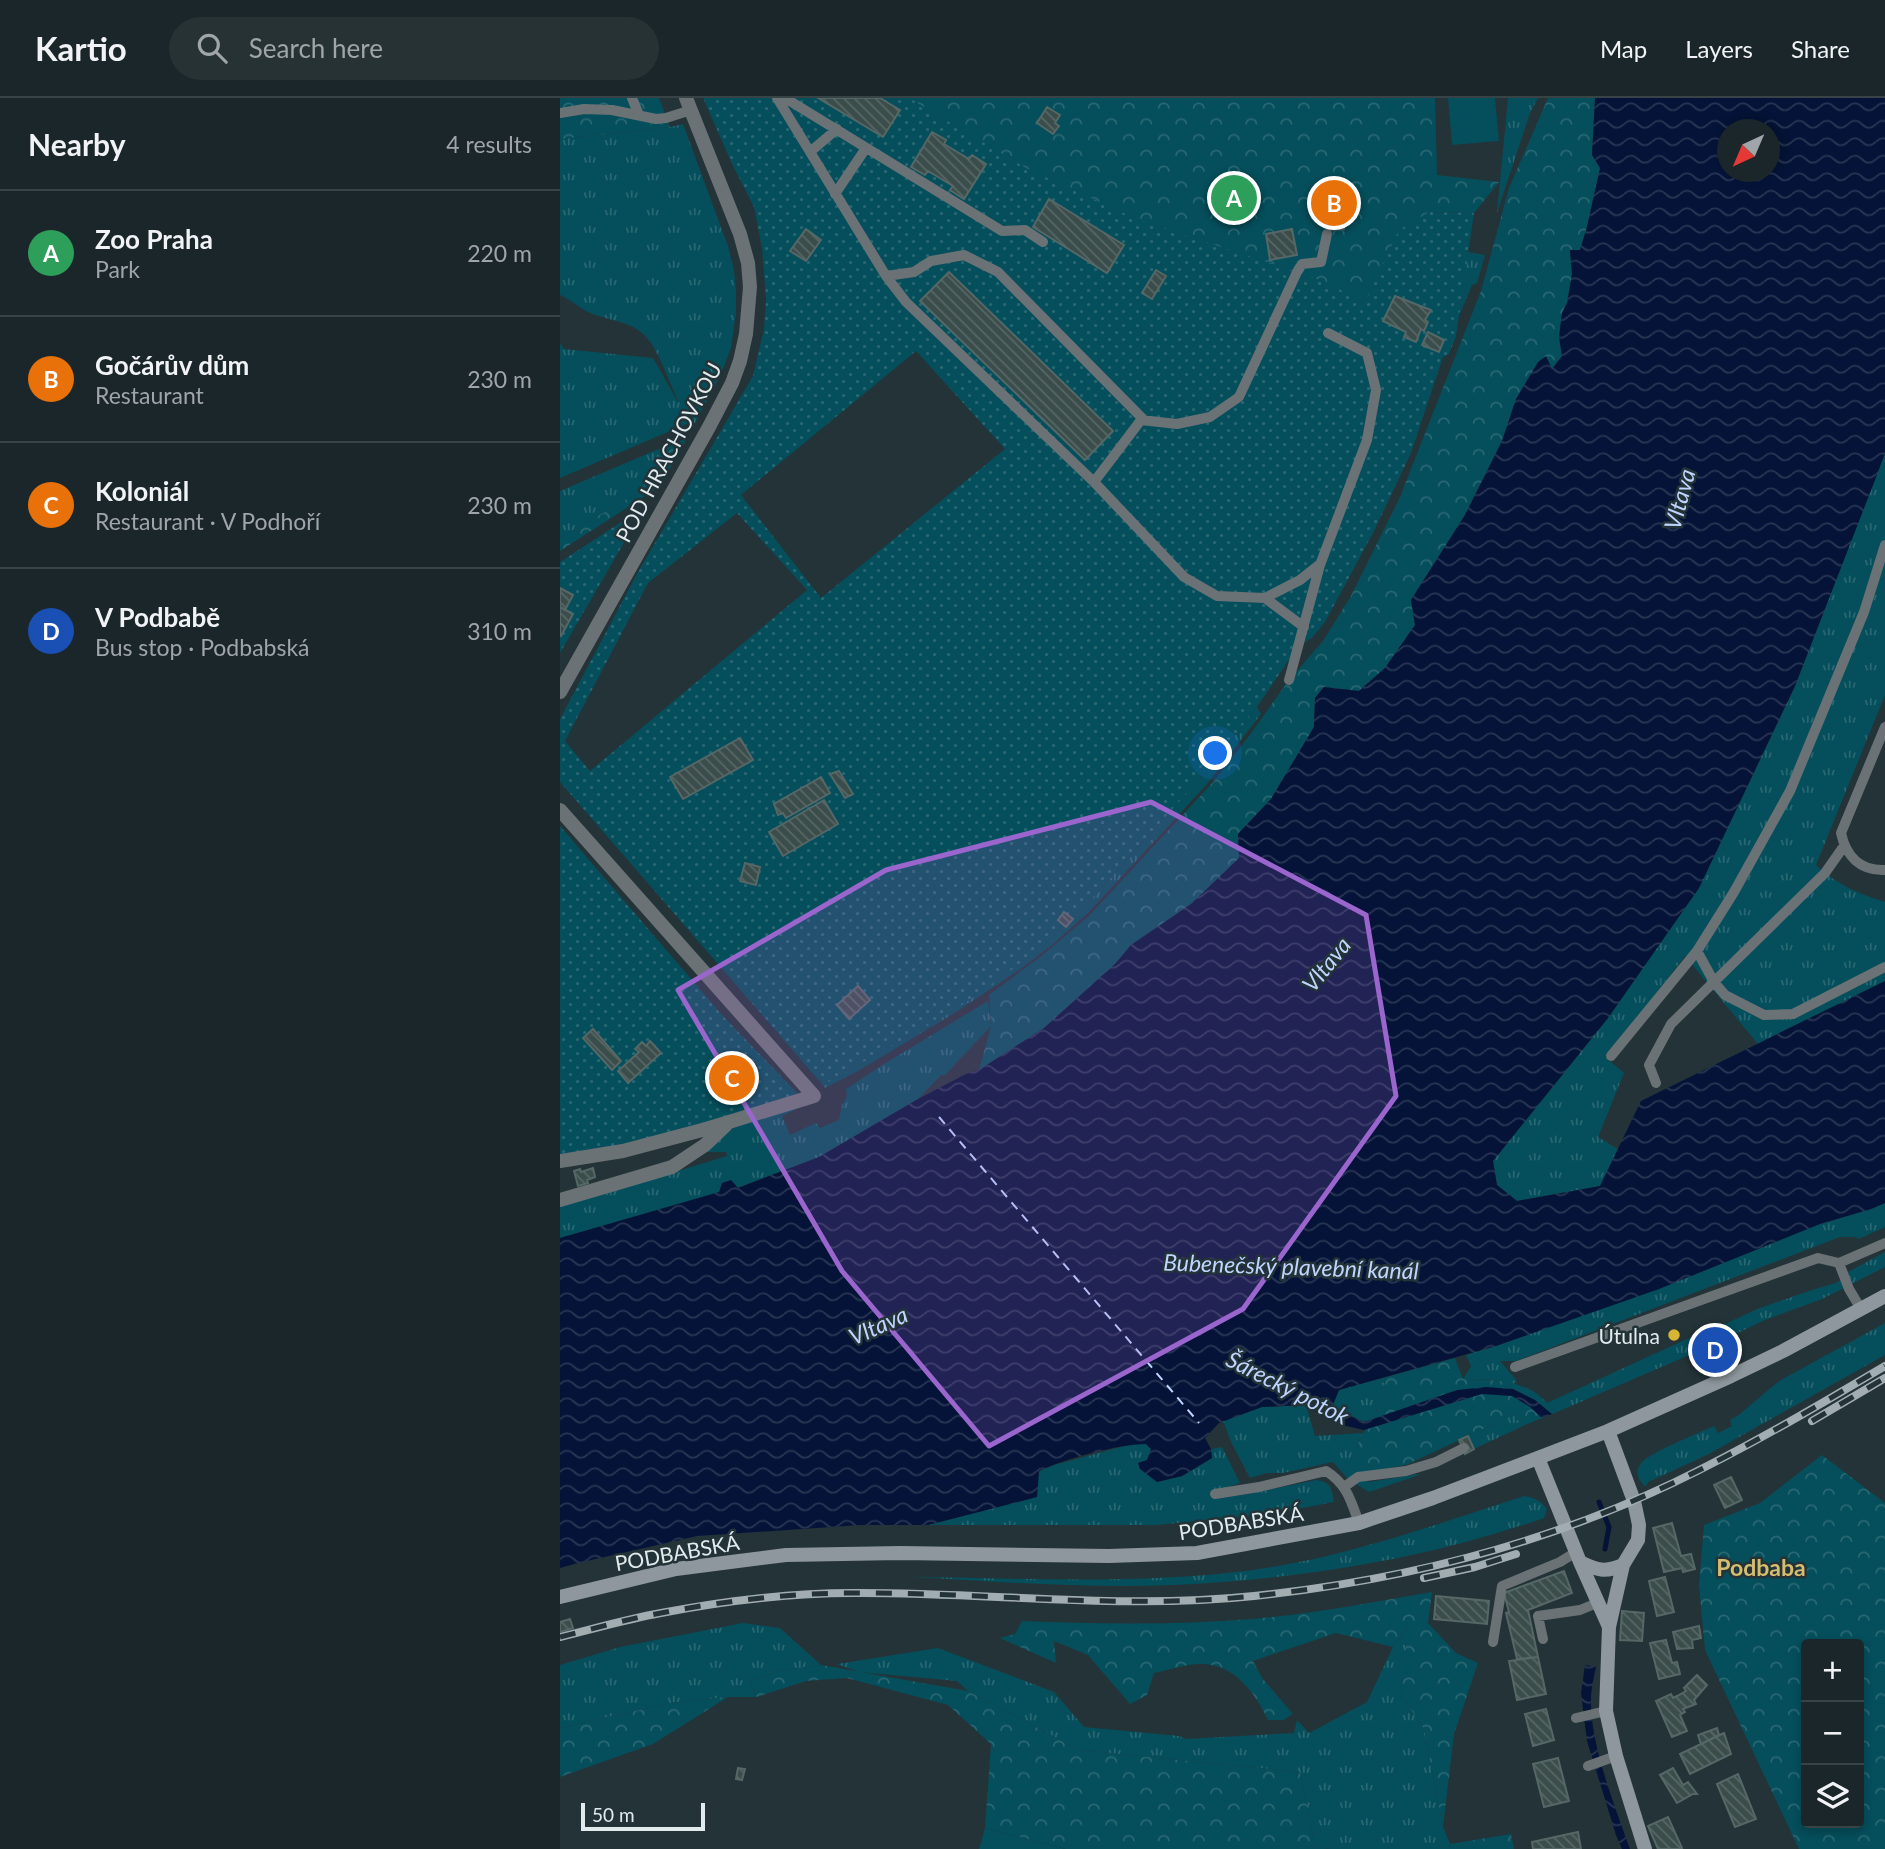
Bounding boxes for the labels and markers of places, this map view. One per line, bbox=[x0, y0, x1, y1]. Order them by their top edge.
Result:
pin: A bbox=[1211, 172, 1257, 224]
pin: B bbox=[1311, 177, 1357, 229]
pin: C bbox=[709, 1052, 755, 1104]
place label: Útulna bbox=[1598, 1323, 1660, 1348]
pin: D bbox=[1692, 1324, 1738, 1376]
marker: Útulna bbox=[1666, 1327, 1682, 1343]

